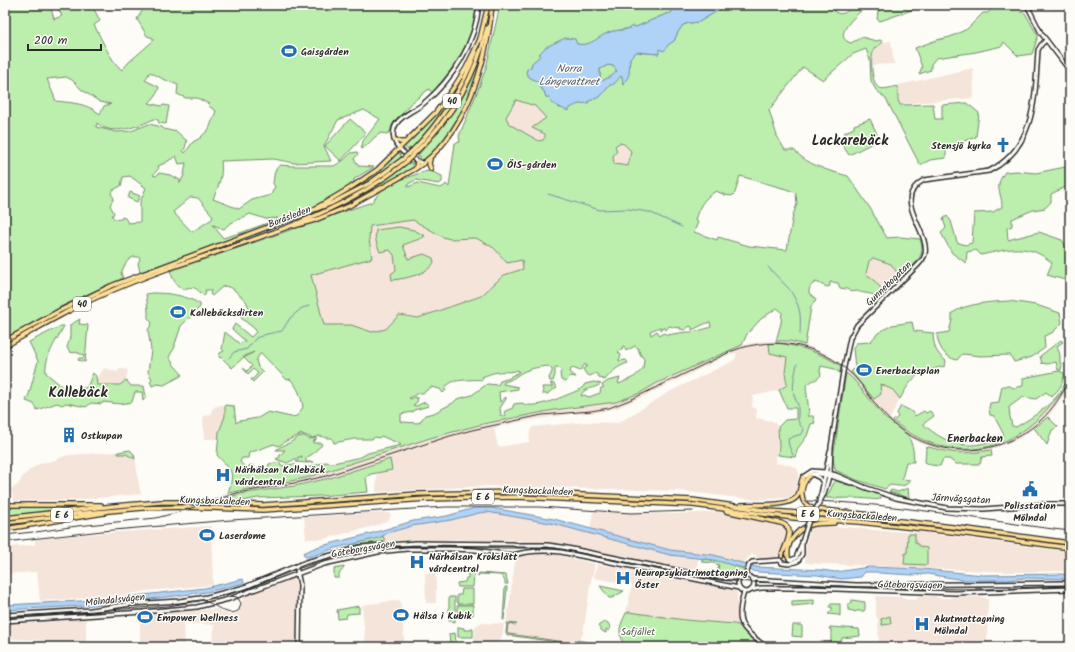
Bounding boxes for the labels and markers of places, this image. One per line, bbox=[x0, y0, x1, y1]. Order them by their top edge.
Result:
sports icon: Gaisgården bbox=[280, 42, 298, 60]
place label: Gaisgården bbox=[301, 44, 349, 60]
church icon: Stensjö kyrka bbox=[994, 136, 1012, 154]
place label: Stensjö kyrka bbox=[931, 138, 991, 154]
sports icon: ÖIS-gården bbox=[486, 155, 504, 173]
place label: ÖIS-gården bbox=[507, 157, 557, 173]
sports icon: Kallebäcksdirten bbox=[169, 303, 187, 321]
place label: Kallebäcksdirten bbox=[190, 305, 264, 321]
sports icon: Enerbacksplan bbox=[855, 361, 873, 379]
place label: Enerbacksplan bbox=[876, 363, 940, 379]
building icon: Ostkupan bbox=[60, 426, 78, 444]
place label: Ostkupan bbox=[81, 428, 123, 444]
place label: Närhälsan Kallebäck vårdcentral bbox=[235, 462, 326, 490]
hospital icon: Närhälsan Kallebäck vårdcentral bbox=[214, 466, 232, 484]
public building icon: Polisstation Mölndal bbox=[1021, 480, 1039, 498]
place label: Polisstation Mölndal bbox=[1004, 498, 1056, 526]
sports icon: Laserdome bbox=[198, 526, 216, 544]
place label: Laserdome bbox=[219, 528, 266, 544]
place label: Närhälsan Krokslätt vårdcentral bbox=[429, 549, 518, 577]
hospital icon: Närhälsan Krokslätt vårdcentral bbox=[408, 553, 426, 571]
place label: Neuropsykiatrimottagning Öster bbox=[635, 565, 748, 593]
hospital icon: Neuropsykiatrimottagning Öster bbox=[614, 569, 632, 587]
sports icon: Hälsa i Kubik bbox=[392, 606, 410, 624]
sports icon: Empower Wellness bbox=[136, 608, 154, 626]
place label: Hälsa i Kubik bbox=[413, 608, 473, 624]
place label: Empower Wellness bbox=[157, 610, 238, 626]
place label: Akutmottagning Mölndal bbox=[934, 611, 1005, 639]
hospital icon: Akutmottagning Mölndal bbox=[913, 615, 931, 633]

